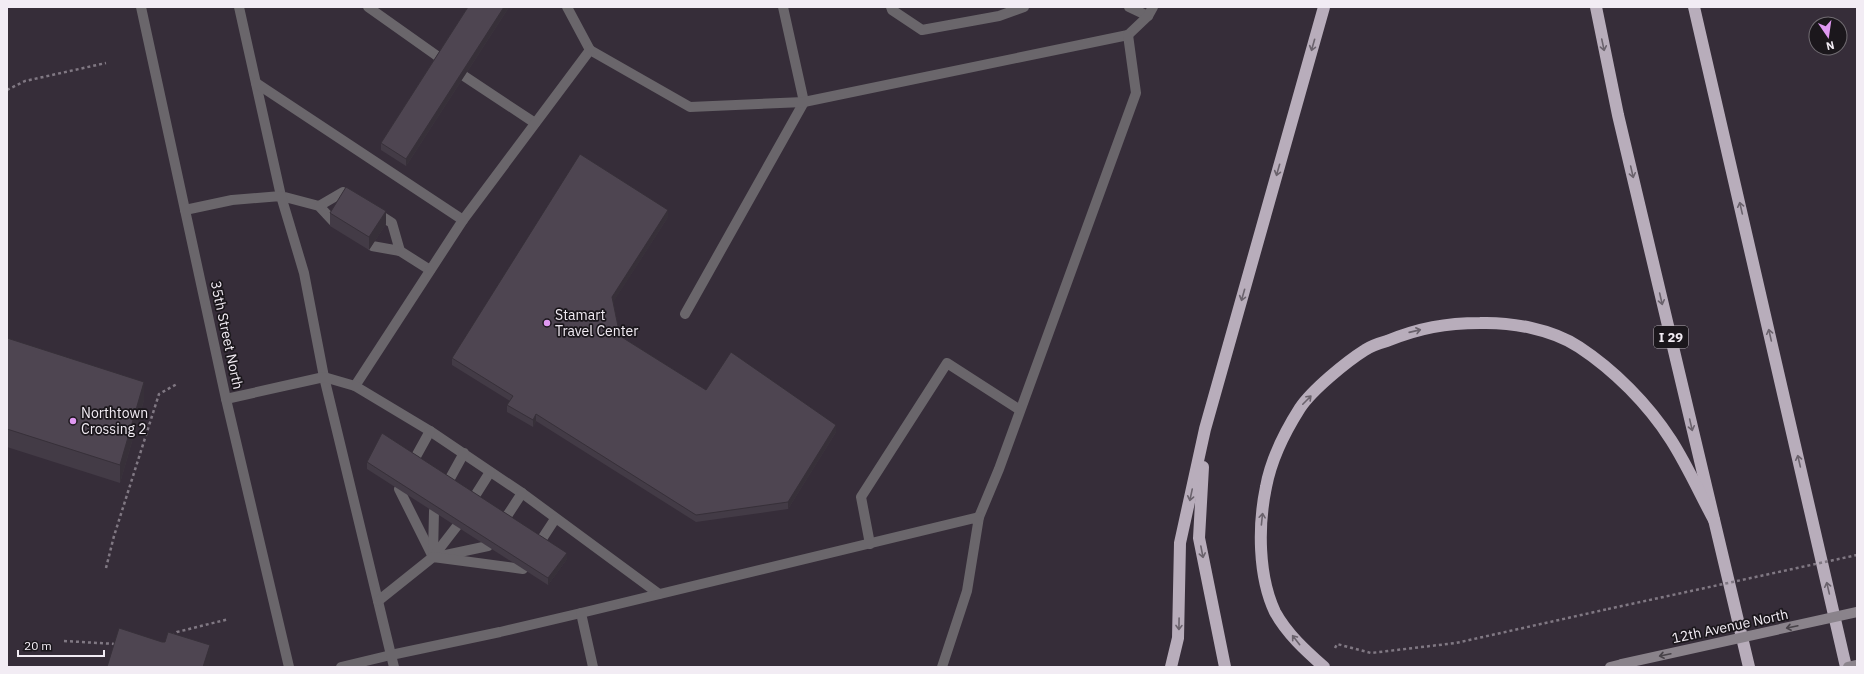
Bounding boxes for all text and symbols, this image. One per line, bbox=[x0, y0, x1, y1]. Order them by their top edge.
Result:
north arrow bbox=[1808, 16, 1848, 56]
one-way arrow bbox=[1309, 38, 1316, 51]
one-way arrow bbox=[1600, 38, 1608, 51]
text: N bbox=[1825, 38, 1836, 53]
one-way arrow bbox=[1274, 163, 1281, 176]
one-way arrow bbox=[1628, 165, 1636, 178]
one-way arrow bbox=[1736, 202, 1744, 215]
street label: 35th Street North bbox=[207, 279, 247, 391]
one-way arrow bbox=[1239, 288, 1246, 301]
one-way arrow bbox=[1658, 292, 1666, 305]
place label: Stamart Travel Center bbox=[555, 306, 638, 340]
marker: Stamart Travel Center bbox=[542, 318, 552, 328]
road number: I 29 bbox=[1654, 326, 1688, 348]
one-way arrow bbox=[1408, 327, 1421, 334]
one-way arrow bbox=[1765, 328, 1773, 341]
one-way arrow bbox=[1302, 395, 1312, 405]
place label: Northtown Crossing 2 bbox=[81, 404, 148, 438]
marker: Northtown Crossing 2 bbox=[68, 416, 78, 426]
one-way arrow bbox=[1688, 418, 1696, 431]
one-way arrow bbox=[1794, 455, 1802, 468]
one-way arrow bbox=[1186, 488, 1194, 501]
one-way arrow bbox=[1258, 513, 1266, 526]
one-way arrow bbox=[1198, 545, 1206, 558]
one-way arrow bbox=[1823, 582, 1831, 595]
street label: 12th Avenue North bbox=[1670, 605, 1790, 647]
one-way arrow bbox=[1175, 617, 1182, 630]
one-way arrow bbox=[1785, 623, 1798, 631]
scale bar bbox=[18, 632, 104, 658]
one-way arrow bbox=[1292, 635, 1300, 646]
text: 20 m bbox=[24, 638, 52, 653]
one-way arrow bbox=[1658, 651, 1671, 659]

